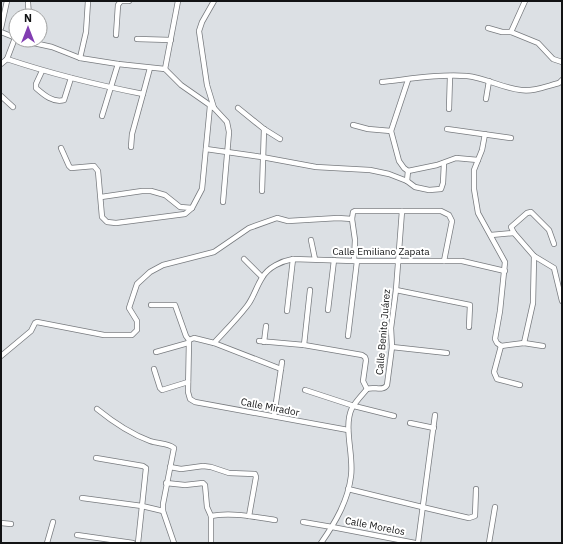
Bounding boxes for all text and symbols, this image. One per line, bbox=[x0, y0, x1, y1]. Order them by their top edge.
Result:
north arrow bbox=[8, 8, 48, 48]
text: N bbox=[24, 11, 32, 25]
street label: Calle Emiliano Zapata bbox=[332, 245, 430, 258]
street label: Calle Benito Juárez bbox=[373, 288, 393, 376]
street label: Calle Mirador bbox=[240, 395, 301, 419]
street label: Calle Morelos bbox=[344, 514, 406, 538]

